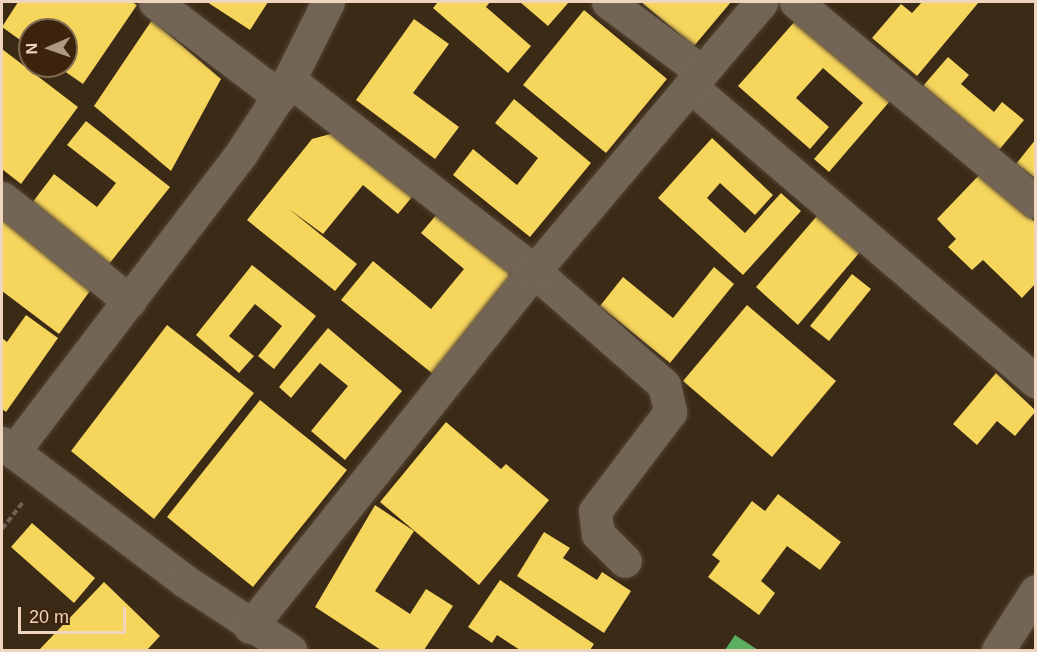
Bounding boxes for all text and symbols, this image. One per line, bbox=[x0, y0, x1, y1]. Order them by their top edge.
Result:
north arrow bbox=[18, 18, 78, 78]
text: N bbox=[23, 43, 40, 55]
scale bar bbox=[21, 595, 129, 633]
text: 20 m bbox=[29, 607, 69, 627]

